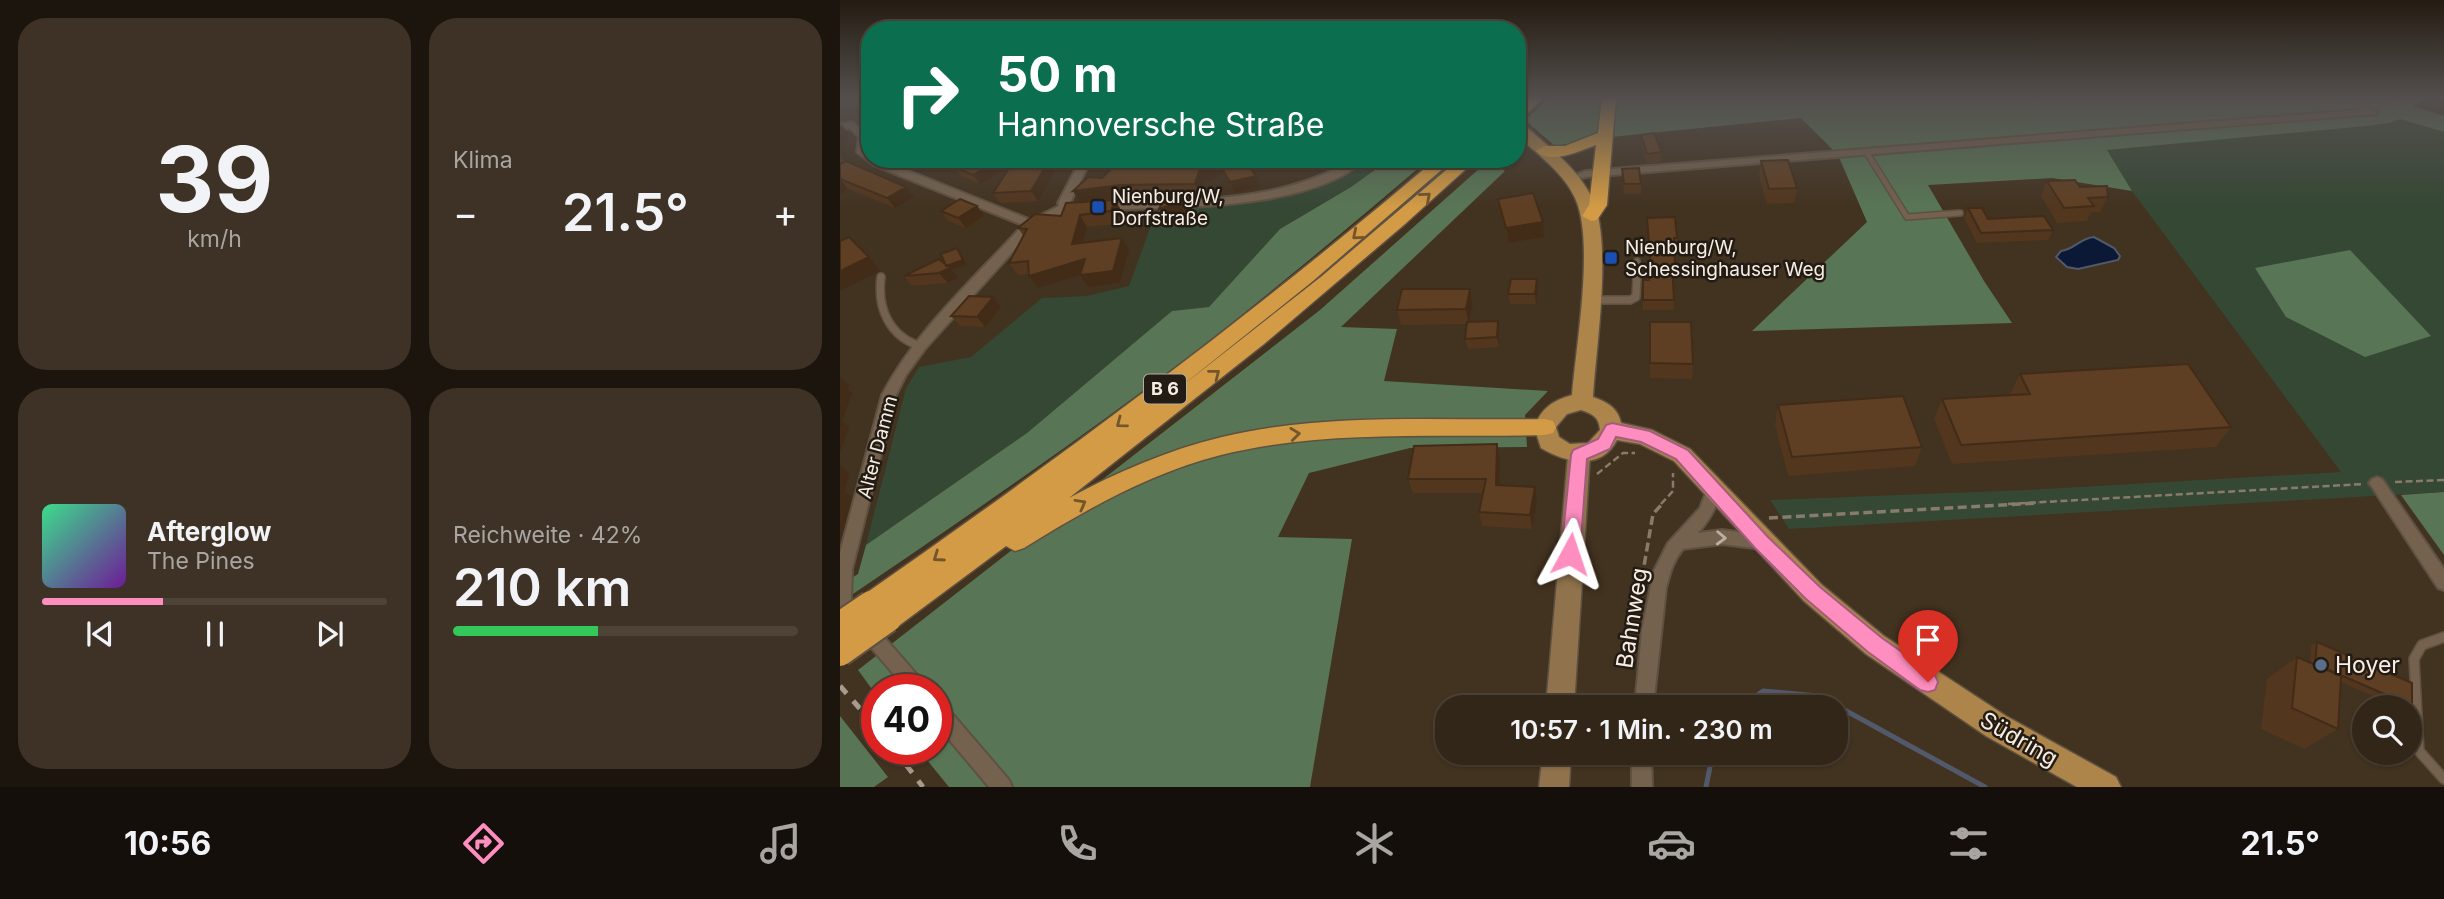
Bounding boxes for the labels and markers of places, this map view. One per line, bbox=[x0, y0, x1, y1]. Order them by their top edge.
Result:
place label: Nienburg/W, Dorfstraße bbox=[1112, 185, 1224, 230]
marker: Nienburg/W, Dorfstraße bbox=[1090, 199, 1106, 215]
place label: Nienburg/W, Schessinghauser Weg bbox=[1625, 236, 1825, 281]
marker: Nienburg/W, Schessinghauser Weg bbox=[1603, 250, 1619, 266]
pin bbox=[1898, 610, 1958, 682]
place label: Hoyer bbox=[2335, 651, 2400, 679]
marker: Hoyer bbox=[2313, 657, 2329, 673]

